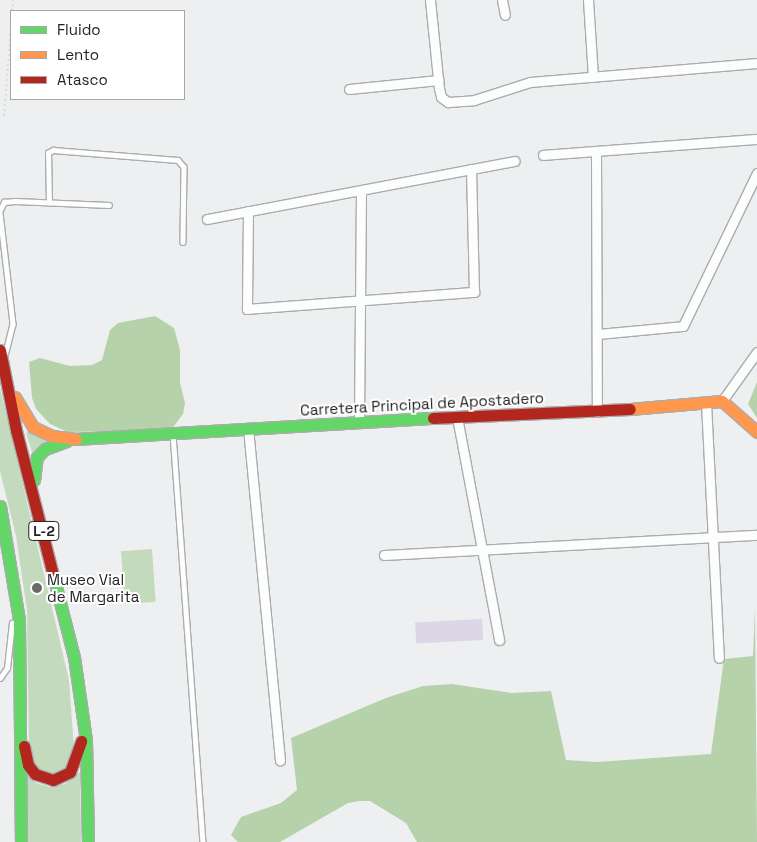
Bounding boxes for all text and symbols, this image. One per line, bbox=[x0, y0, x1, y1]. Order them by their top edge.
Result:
legend bbox=[10, 10, 185, 100]
text: Fluido bbox=[57, 20, 101, 39]
text: Lento bbox=[57, 45, 99, 64]
text: Atasco bbox=[57, 70, 108, 89]
street label: Carretera Principal de Apostadero bbox=[300, 389, 544, 419]
road number: L-2 bbox=[28, 520, 60, 542]
place label: Museo Vial de Margarita bbox=[47, 570, 139, 605]
marker: Museo Vial de Margarita bbox=[31, 582, 43, 594]

